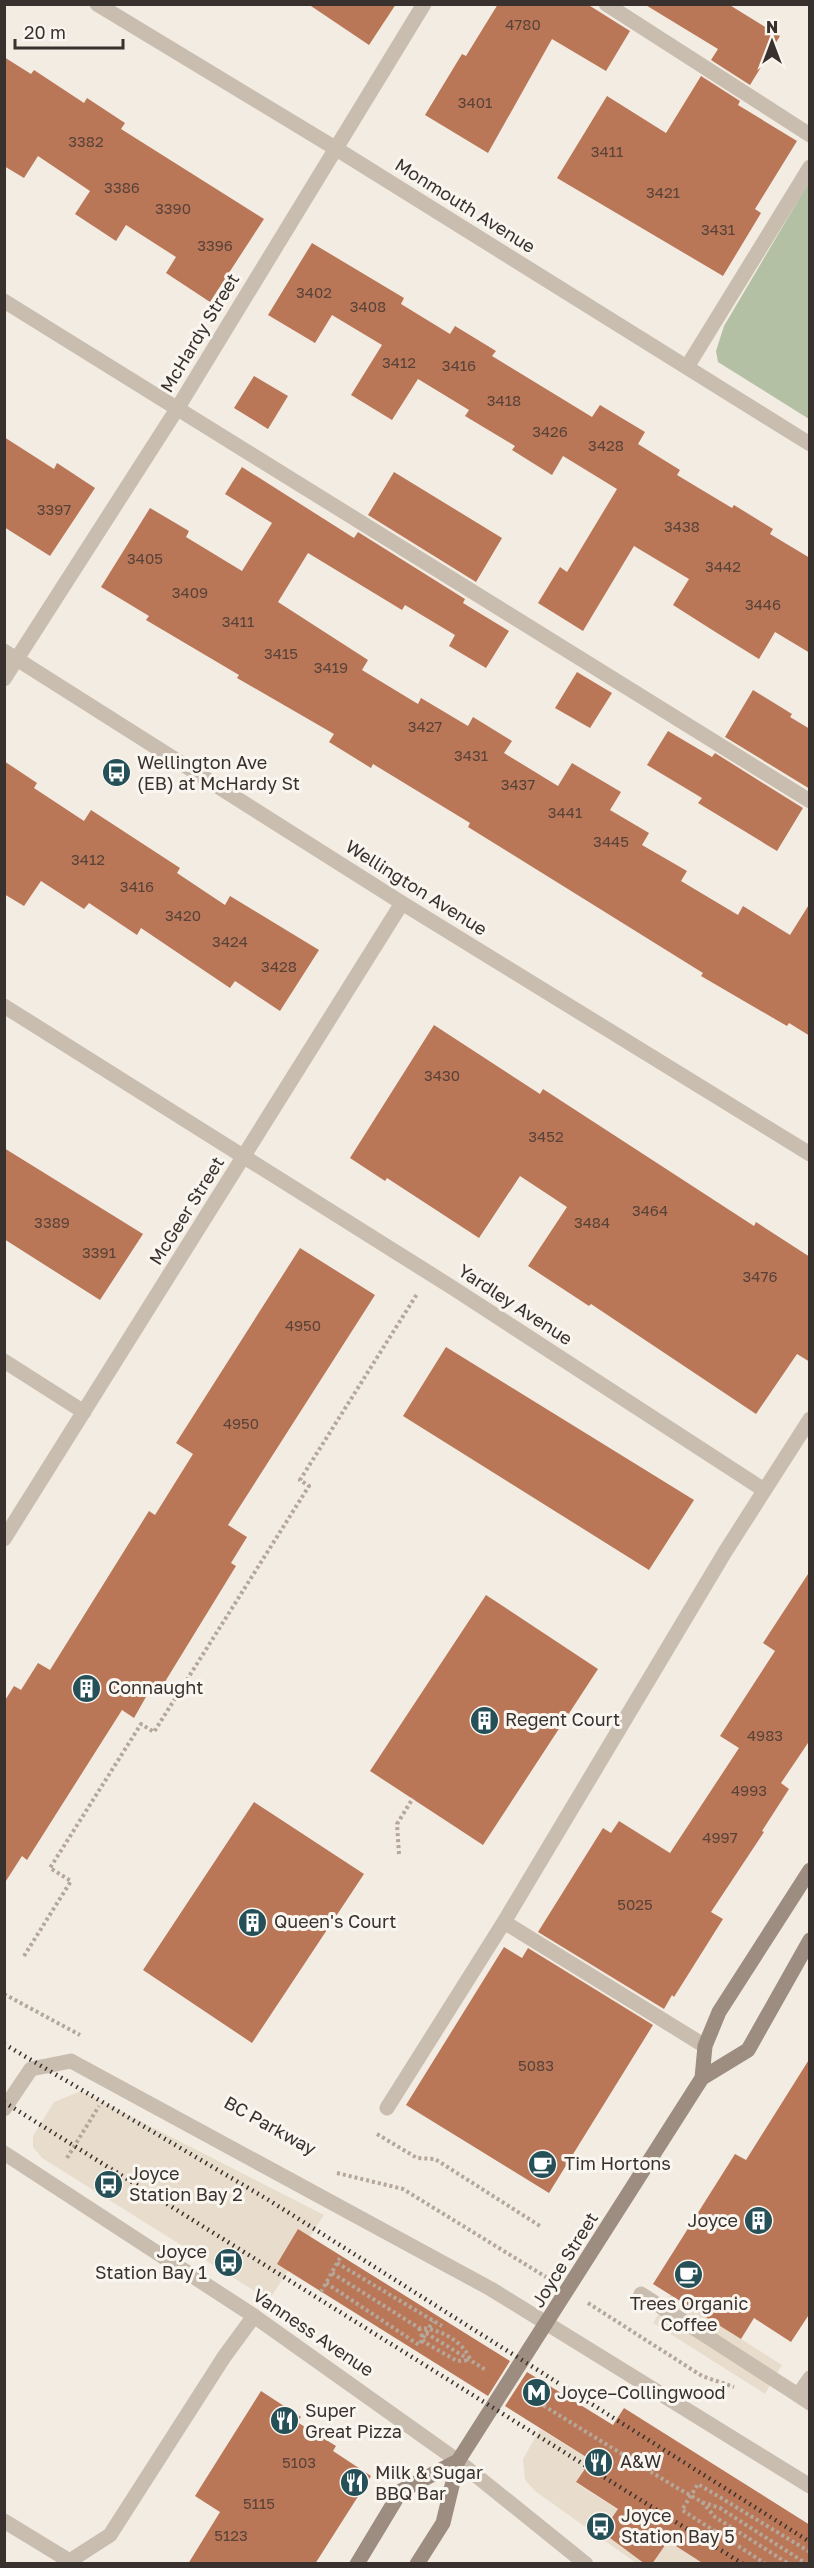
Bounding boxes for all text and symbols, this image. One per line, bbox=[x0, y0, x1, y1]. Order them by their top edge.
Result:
scale bar bbox=[15, 12, 123, 50]
north arrow bbox=[742, 12, 802, 72]
house number: 4780 bbox=[505, 15, 541, 33]
text: N bbox=[766, 17, 778, 37]
text: 20 m bbox=[24, 21, 66, 43]
house number: 3401 bbox=[458, 93, 492, 111]
house number: 3382 bbox=[68, 132, 104, 150]
house number: 3411 bbox=[591, 142, 623, 160]
street label: Monmouth Avenue bbox=[391, 153, 540, 257]
house number: 3386 bbox=[104, 178, 140, 196]
house number: 3421 bbox=[646, 183, 680, 201]
house number: 3390 bbox=[155, 199, 191, 217]
house number: 3431 bbox=[701, 220, 735, 238]
house number: 3396 bbox=[197, 236, 233, 254]
street label: McHardy Street bbox=[155, 269, 243, 396]
house number: 3402 bbox=[296, 283, 332, 301]
house number: 3408 bbox=[350, 297, 386, 315]
house number: 3412 bbox=[382, 353, 416, 371]
house number: 3416 bbox=[442, 356, 476, 374]
house number: 3418 bbox=[487, 391, 521, 409]
house number: 3426 bbox=[532, 422, 568, 440]
house number: 3428 bbox=[588, 436, 624, 454]
house number: 3397 bbox=[37, 500, 71, 518]
house number: 3438 bbox=[664, 517, 700, 535]
house number: 3405 bbox=[127, 549, 163, 567]
house number: 3442 bbox=[705, 557, 741, 575]
house number: 3409 bbox=[172, 583, 208, 601]
house number: 3446 bbox=[745, 595, 781, 613]
house number: 3411 bbox=[222, 612, 254, 630]
house number: 3415 bbox=[264, 644, 298, 662]
house number: 3419 bbox=[314, 658, 348, 676]
house number: 3427 bbox=[408, 717, 442, 735]
house number: 3431 bbox=[454, 746, 488, 764]
place label: Wellington Ave (EB) at McHardy St bbox=[137, 751, 300, 794]
bus stop icon: Wellington Ave (EB) at McHardy St bbox=[100, 757, 132, 789]
house number: 3437 bbox=[501, 775, 535, 793]
house number: 3441 bbox=[548, 803, 582, 821]
house number: 3445 bbox=[593, 832, 629, 850]
street label: Wellington Avenue bbox=[342, 835, 491, 940]
house number: 3412 bbox=[71, 850, 105, 868]
house number: 3416 bbox=[120, 877, 154, 895]
house number: 3420 bbox=[165, 906, 201, 924]
house number: 3424 bbox=[212, 932, 248, 950]
house number: 3428 bbox=[261, 957, 297, 975]
house number: 3430 bbox=[424, 1066, 460, 1084]
house number: 3452 bbox=[528, 1127, 564, 1145]
street label: McGeer Street bbox=[144, 1152, 228, 1269]
house number: 3464 bbox=[632, 1201, 668, 1219]
house number: 3389 bbox=[34, 1213, 70, 1231]
house number: 3484 bbox=[574, 1213, 610, 1231]
house number: 3391 bbox=[82, 1243, 116, 1261]
street label: Yardley Avenue bbox=[454, 1259, 577, 1349]
house number: 3476 bbox=[743, 1267, 777, 1285]
house number: 4950 bbox=[285, 1316, 321, 1334]
house number: 4950 bbox=[223, 1414, 259, 1432]
building icon: Connaught bbox=[71, 1672, 103, 1704]
place label: Connaught bbox=[108, 1676, 203, 1698]
building icon: Regent Court bbox=[468, 1704, 500, 1736]
place label: Regent Court bbox=[505, 1708, 620, 1730]
house number: 4983 bbox=[747, 1726, 783, 1744]
house number: 4993 bbox=[731, 1781, 767, 1799]
house number: 4997 bbox=[702, 1828, 738, 1846]
house number: 5025 bbox=[617, 1895, 653, 1913]
building icon: Queen's Court bbox=[237, 1906, 269, 1938]
place label: Queen's Court bbox=[274, 1910, 397, 1932]
house number: 5083 bbox=[518, 2056, 554, 2074]
street label: BC Parkway bbox=[221, 2091, 320, 2159]
cafe icon: Tim Hortons bbox=[527, 2148, 559, 2180]
place label: Tim Hortons bbox=[564, 2152, 671, 2174]
place label: Joyce Station Bay 2 bbox=[129, 2162, 243, 2205]
bus stop icon: Joyce Station Bay 2 bbox=[92, 2168, 124, 2200]
building icon: Joyce bbox=[743, 2205, 775, 2237]
street label: Joyce Street bbox=[526, 2208, 602, 2311]
place label: Joyce bbox=[688, 2209, 738, 2231]
place label: Joyce Station Bay 1 bbox=[95, 2240, 207, 2283]
bus stop icon: Joyce Station Bay 1 bbox=[212, 2246, 244, 2278]
cafe icon: Trees Organic Coffee bbox=[673, 2259, 705, 2291]
street label: Vanness Avenue bbox=[249, 2284, 378, 2381]
place label: Trees Organic Coffee bbox=[630, 2292, 748, 2335]
metro station icon: Joyce–Collingwood bbox=[520, 2377, 552, 2409]
place label: Joyce–Collingwood bbox=[557, 2381, 726, 2403]
place label: Super Great Pizza bbox=[305, 2399, 402, 2442]
restaurant icon: Super Great Pizza bbox=[268, 2405, 300, 2437]
restaurant icon: A&W bbox=[583, 2446, 615, 2478]
place label: A&W bbox=[620, 2450, 661, 2472]
house number: 5103 bbox=[282, 2453, 316, 2471]
place label: Milk & Sugar BBQ Bar bbox=[375, 2461, 483, 2504]
restaurant icon: Milk & Sugar BBQ Bar bbox=[338, 2467, 370, 2499]
house number: 5115 bbox=[243, 2494, 275, 2512]
place label: Joyce Station Bay 5 bbox=[621, 2504, 735, 2547]
bus stop icon: Joyce Station Bay 5 bbox=[584, 2510, 616, 2542]
house number: 5123 bbox=[214, 2526, 248, 2544]

